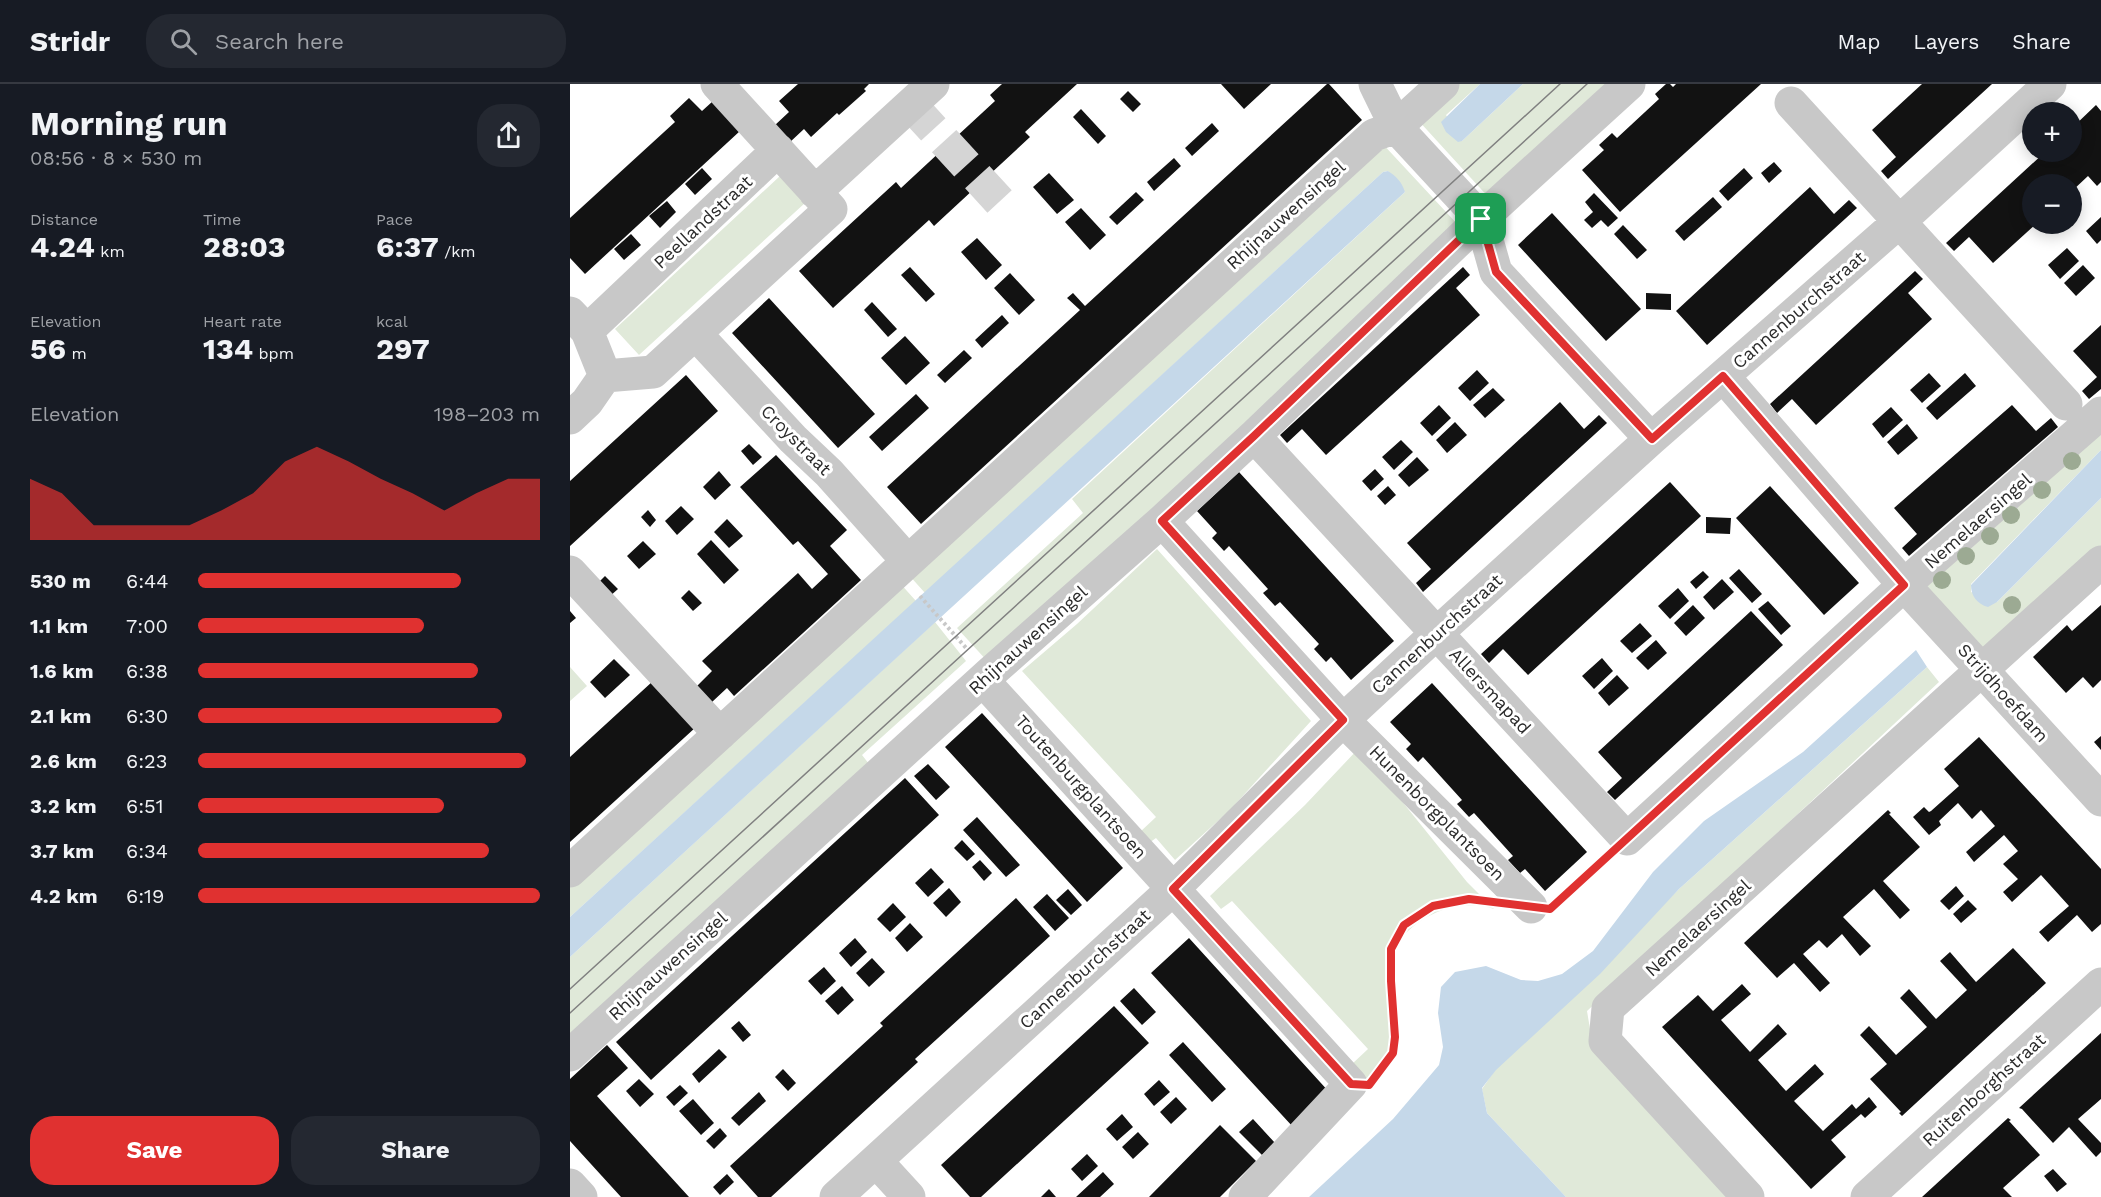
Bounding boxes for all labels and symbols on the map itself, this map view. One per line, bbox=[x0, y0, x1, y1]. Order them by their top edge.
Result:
street label: Rhijnauwensingel bbox=[1222, 156, 1350, 273]
street label: Peellandstraat bbox=[649, 170, 757, 273]
pin bbox=[1455, 193, 1506, 244]
street label: Cannenburchstraat bbox=[1728, 246, 1870, 373]
street label: Croystraat bbox=[757, 400, 836, 479]
street label: Nemelaersingel bbox=[1920, 468, 2036, 573]
street label: Cannenburchstraat bbox=[1367, 569, 1507, 698]
street label: Rhijnauwensingel bbox=[964, 581, 1092, 698]
street label: Strijdhoefdam bbox=[1954, 639, 2053, 746]
street label: Allersmapad bbox=[1445, 643, 1536, 738]
street label: Toutenburgplantsoen bbox=[1011, 710, 1151, 863]
street label: Hunenborgplantsoen bbox=[1365, 741, 1509, 885]
street label: Nemelaersingel bbox=[1641, 874, 1755, 981]
street label: Cannenburchstraat bbox=[1015, 904, 1155, 1033]
street label: Rhijnauwensingel bbox=[604, 907, 732, 1024]
street label: Ruitenborghstraat bbox=[1918, 1029, 2050, 1150]

